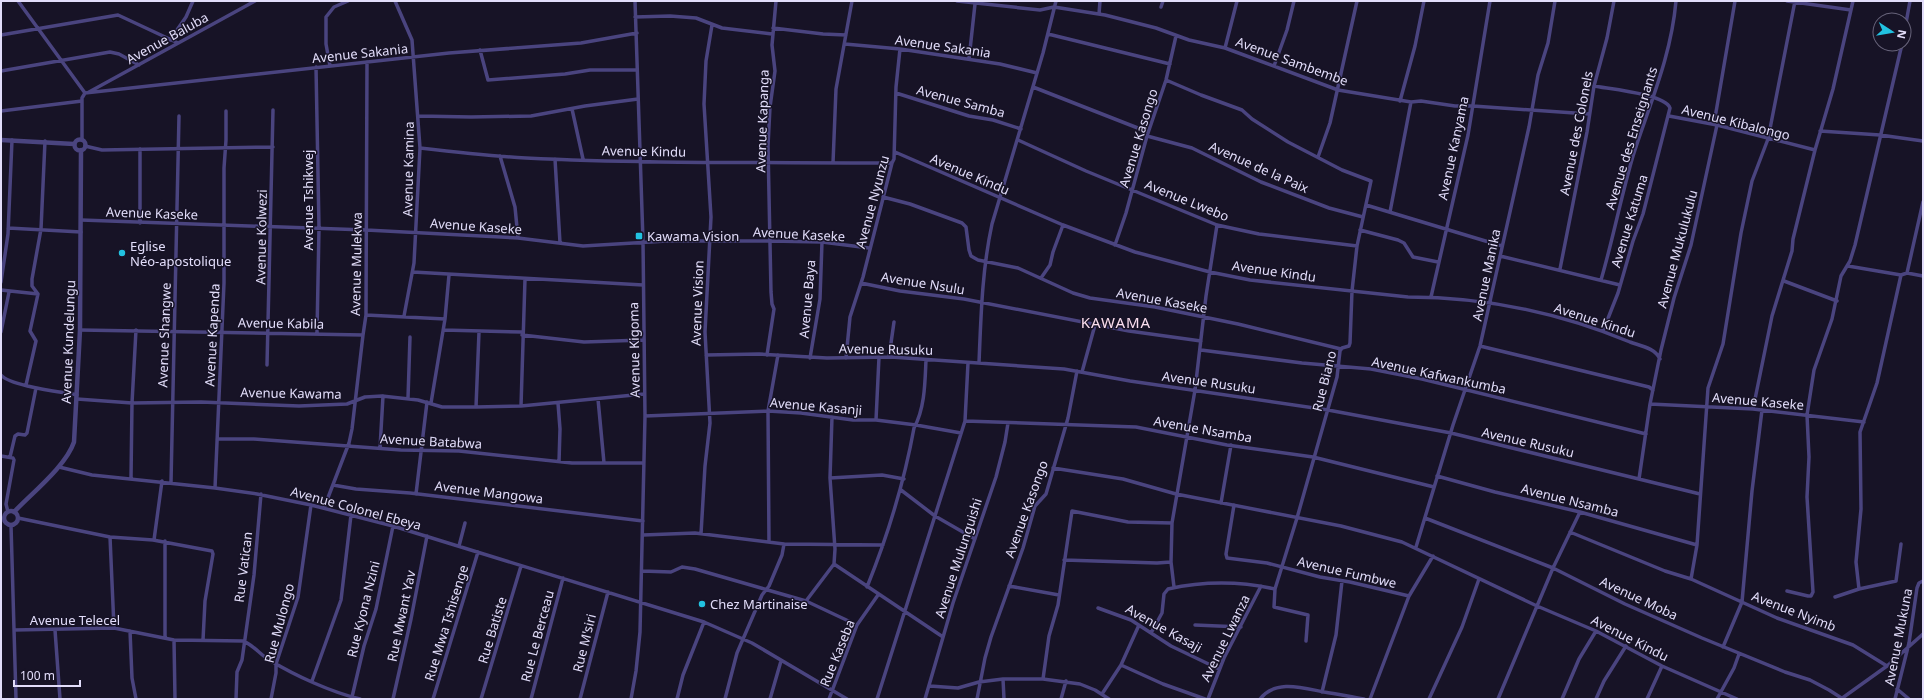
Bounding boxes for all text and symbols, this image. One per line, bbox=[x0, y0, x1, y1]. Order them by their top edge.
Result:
street label: Avenue Baluba bbox=[123, 8, 211, 68]
north arrow bbox=[1872, 12, 1912, 52]
text: N bbox=[1894, 28, 1911, 40]
street label: Avenue Sakania bbox=[894, 30, 992, 62]
street label: Avenue Sambembe bbox=[1233, 32, 1351, 90]
street label: Avenue Sakania bbox=[311, 39, 409, 67]
street label: Avenue des Enseignants bbox=[1601, 64, 1661, 212]
street label: Avenue Kapanga bbox=[751, 69, 773, 173]
street label: Avenue des Colonels bbox=[1555, 69, 1597, 197]
street label: Avenue Samba bbox=[915, 81, 1007, 121]
street label: Avenue Kasongo bbox=[1114, 86, 1162, 190]
street label: Avenue Kanyama bbox=[1433, 94, 1473, 202]
street label: Avenue Kibalongo bbox=[1680, 100, 1792, 144]
street label: Avenue Kamina bbox=[398, 121, 418, 217]
street label: Avenue de la Paix bbox=[1206, 137, 1312, 197]
street label: Avenue Kindu bbox=[602, 141, 686, 161]
street label: Avenue Kindu bbox=[928, 149, 1012, 199]
street label: Avenue Tshikwej bbox=[299, 150, 317, 250]
street label: Avenue Nyunzu bbox=[851, 153, 893, 251]
street label: Avenue Katuma bbox=[1606, 172, 1652, 270]
street label: Avenue Lwebo bbox=[1142, 175, 1232, 225]
street label: Avenue Mukulukulu bbox=[1653, 188, 1701, 310]
street label: Avenue Kolwezi bbox=[251, 189, 271, 285]
street label: Avenue Kaseke bbox=[106, 202, 198, 224]
street label: Avenue Mulekwa bbox=[346, 212, 366, 316]
street label: Avenue Kaseke bbox=[429, 214, 523, 238]
street label: Avenue Kaseke bbox=[752, 223, 846, 245]
place label: Kawama Vision bbox=[647, 227, 739, 245]
street label: Avenue Manika bbox=[1467, 227, 1505, 323]
marker: Kawama Vision bbox=[634, 231, 644, 241]
place label: Eglise Néo-apostolique bbox=[130, 237, 231, 270]
marker: Eglise Néo-apostolique bbox=[117, 248, 127, 258]
street label: Avenue Kindu bbox=[1231, 256, 1317, 286]
street label: Avenue Baya bbox=[795, 259, 819, 339]
street label: Avenue Vision bbox=[687, 260, 707, 346]
street label: Avenue Nsulu bbox=[880, 267, 966, 299]
street label: Avenue Kundelungu bbox=[57, 280, 79, 404]
street label: Avenue Shangwe bbox=[153, 282, 175, 388]
street label: Avenue Kapenda bbox=[200, 283, 224, 387]
street label: Avenue Kaseke bbox=[1115, 283, 1209, 317]
street label: Avenue Kindu bbox=[1552, 298, 1638, 342]
street label: Avenue Kigoma bbox=[624, 302, 644, 398]
district label: KAWAMA bbox=[1081, 312, 1151, 332]
street label: Avenue Kabila bbox=[238, 313, 324, 333]
street label: Avenue Rusuku bbox=[839, 339, 933, 359]
street label: Rue Biano bbox=[1308, 349, 1340, 413]
street label: Avenue Kafwankumba bbox=[1370, 352, 1508, 398]
street label: Avenue Rusuku bbox=[1161, 367, 1257, 397]
street label: Avenue Kawama bbox=[240, 383, 342, 403]
street label: Avenue Kaseke bbox=[1711, 388, 1805, 414]
street label: Avenue Kasanji bbox=[769, 393, 863, 419]
street label: Avenue Nsamba bbox=[1152, 411, 1254, 447]
street label: Avenue Rusuku bbox=[1480, 423, 1576, 461]
street label: Avenue Batabwa bbox=[380, 429, 482, 453]
street label: Avenue Kasongo bbox=[1000, 458, 1052, 560]
street label: Avenue Mangowa bbox=[434, 476, 544, 508]
street label: Avenue Nsamba bbox=[1519, 479, 1621, 521]
street label: Avenue Colonel Ebeya bbox=[289, 482, 423, 534]
street label: Avenue Mulunguishi bbox=[930, 496, 986, 620]
street label: Rue Vatican bbox=[230, 531, 256, 603]
street label: Avenue Fumbwe bbox=[1296, 552, 1398, 592]
street label: Rue Kyona Nzini bbox=[342, 559, 384, 659]
street label: Rue Mwa Tshisenge bbox=[420, 563, 472, 683]
street label: Rue Mwant Yav bbox=[383, 568, 420, 663]
street label: Avenue Moba bbox=[1597, 572, 1681, 624]
street label: Rue Mulongo bbox=[260, 581, 298, 665]
street label: Avenue Nyimb bbox=[1749, 587, 1839, 635]
street label: Avenue Mukuna bbox=[1880, 587, 1916, 687]
street label: Rue Le Berceau bbox=[516, 588, 558, 684]
street label: Avenue Lwanza bbox=[1196, 591, 1254, 685]
street label: Rue Batiste bbox=[473, 594, 511, 666]
place label: Chez Martinaise bbox=[710, 595, 808, 613]
marker: Chez Martinaise bbox=[697, 599, 707, 609]
street label: Avenue Kasaji bbox=[1123, 600, 1205, 656]
street label: Avenue Telecel bbox=[30, 611, 120, 629]
street label: Avenue Kindu bbox=[1588, 611, 1672, 665]
street label: Rue M'siri bbox=[568, 612, 600, 674]
street label: Rue Kaseba bbox=[815, 617, 859, 689]
scale bar bbox=[14, 662, 80, 688]
text: 100 m bbox=[20, 667, 55, 684]

